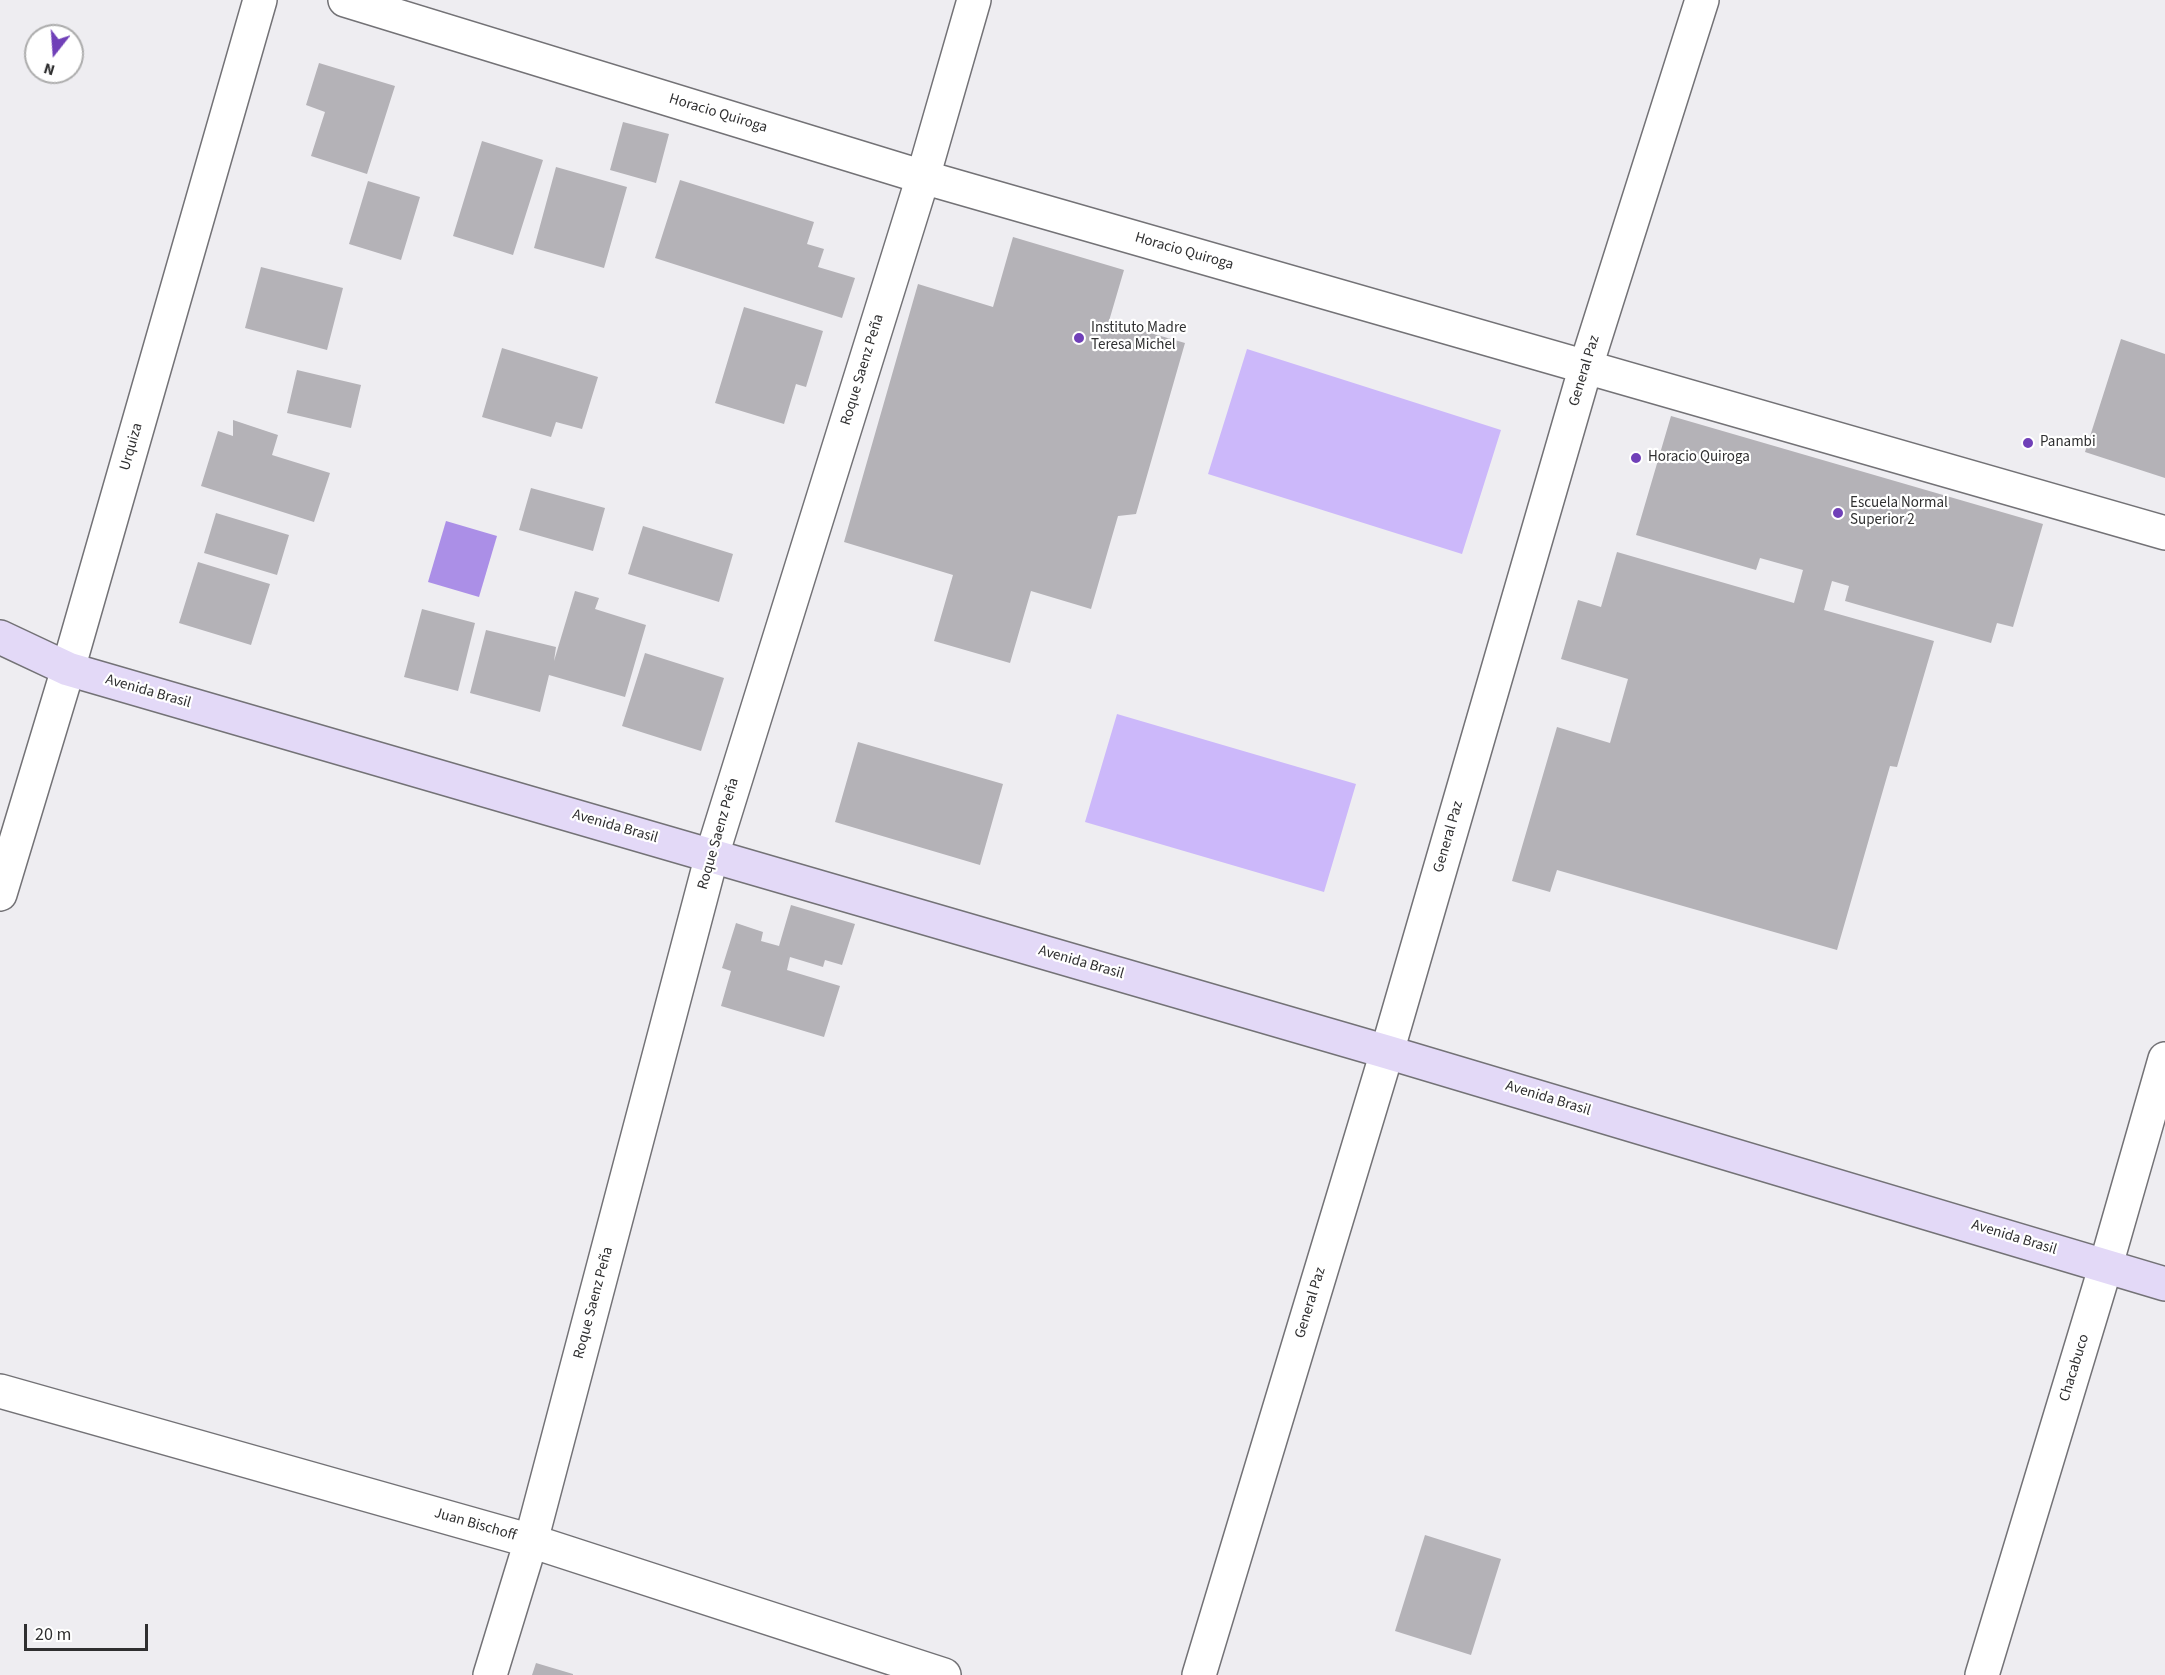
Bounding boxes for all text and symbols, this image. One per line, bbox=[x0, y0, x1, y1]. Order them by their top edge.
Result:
north arrow bbox=[24, 24, 84, 84]
text: N bbox=[41, 57, 58, 81]
street label: Horacio Quiroga bbox=[667, 91, 769, 137]
street label: Horacio Quiroga bbox=[1133, 229, 1235, 275]
street label: Roque Saenz Peña bbox=[838, 312, 888, 428]
place label: Instituto Madre Teresa Michel bbox=[1091, 320, 1186, 355]
marker: Instituto Madre Teresa Michel bbox=[1072, 331, 1086, 345]
street label: General Paz bbox=[1566, 333, 1604, 409]
street label: Urquiza bbox=[117, 421, 147, 473]
place label: Panambi bbox=[2040, 434, 2096, 452]
marker: Panambi bbox=[2021, 436, 2035, 450]
place label: Horacio Quiroga bbox=[1648, 449, 1750, 467]
marker: Horacio Quiroga bbox=[1629, 451, 1643, 465]
place label: Escuela Normal Superior 2 bbox=[1850, 495, 1948, 530]
marker: Escuela Normal Superior 2 bbox=[1831, 506, 1845, 520]
street label: Avenida Brasil bbox=[103, 671, 193, 713]
street label: Roque Saenz Peña bbox=[694, 776, 744, 892]
street label: General Paz bbox=[1430, 799, 1468, 875]
street label: Avenida Brasil bbox=[570, 806, 660, 848]
street label: Avenida Brasil bbox=[1036, 942, 1126, 984]
street label: Avenida Brasil bbox=[1503, 1077, 1593, 1121]
street label: Avenida Brasil bbox=[1969, 1216, 2059, 1260]
street label: Roque Saenz Peña bbox=[570, 1245, 618, 1361]
street label: General Paz bbox=[1292, 1265, 1330, 1341]
street label: Chacabuco bbox=[2056, 1332, 2094, 1404]
street label: Juan Bischoff bbox=[432, 1505, 518, 1545]
scale bar bbox=[27, 1612, 152, 1650]
text: 20 m bbox=[35, 1622, 71, 1647]

